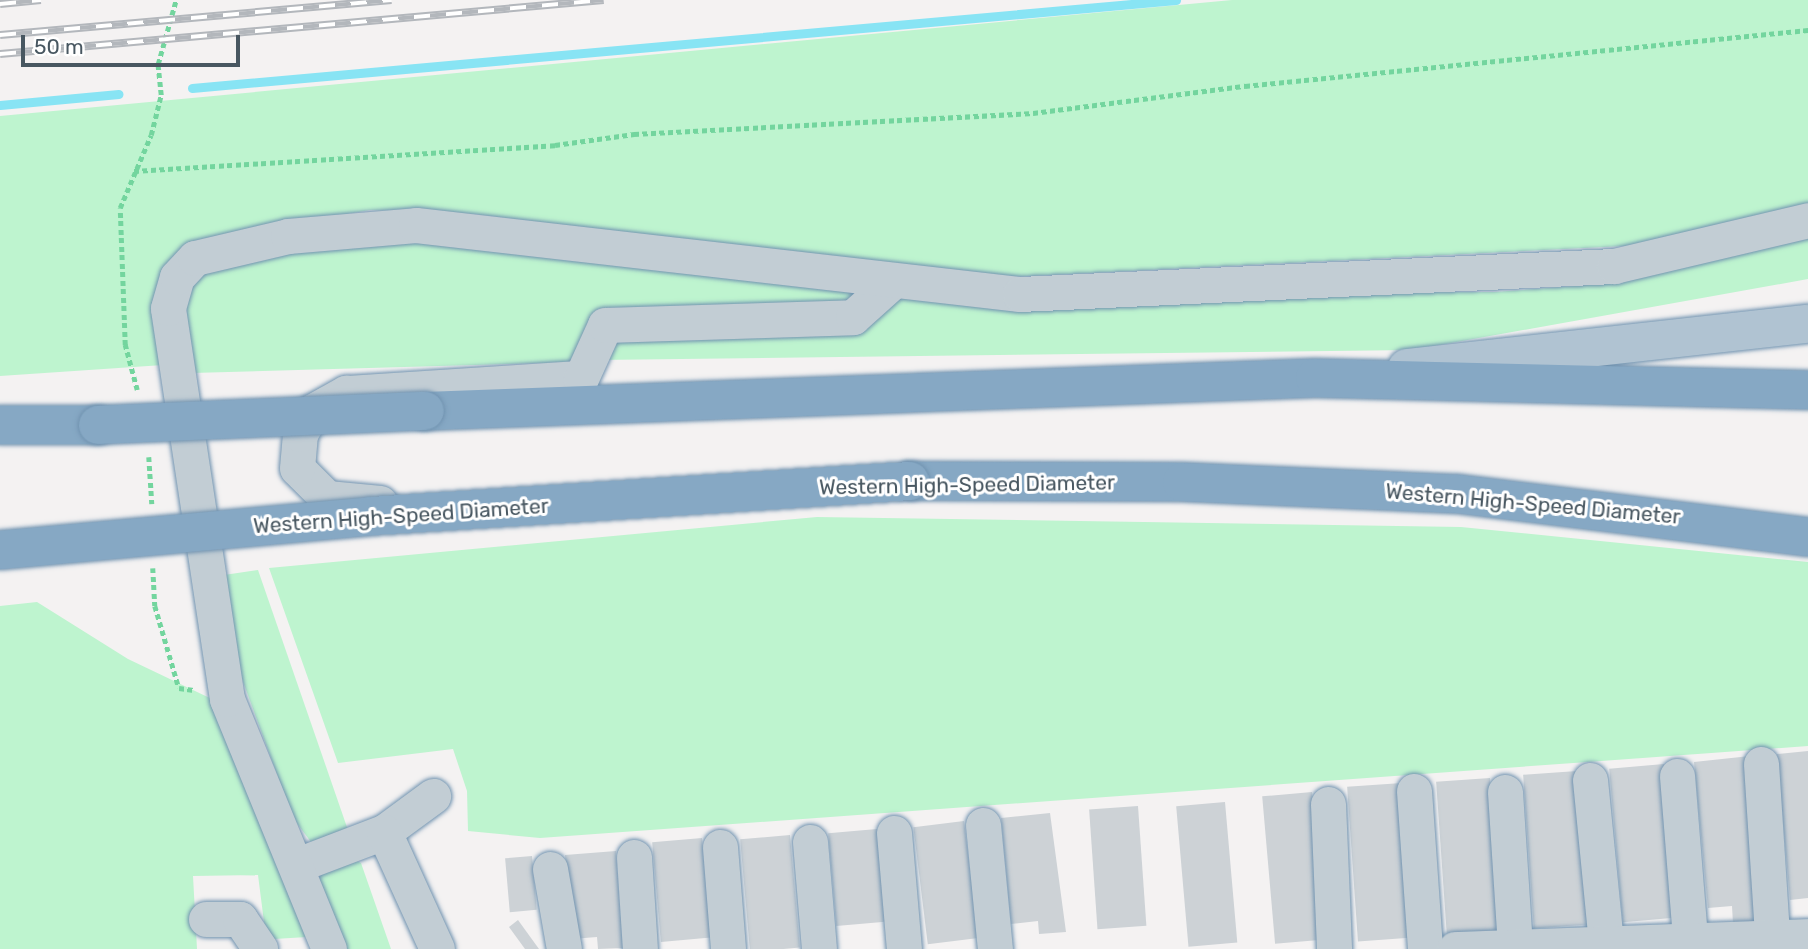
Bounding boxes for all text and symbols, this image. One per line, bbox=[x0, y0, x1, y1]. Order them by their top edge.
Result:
scale bar bbox=[24, 21, 243, 65]
text: 50 m bbox=[34, 34, 84, 59]
street label: Western High-Speed Diameter bbox=[819, 470, 1115, 500]
street label: Western High-Speed Diameter bbox=[1384, 479, 1682, 529]
street label: Western High-Speed Diameter bbox=[252, 493, 550, 539]

